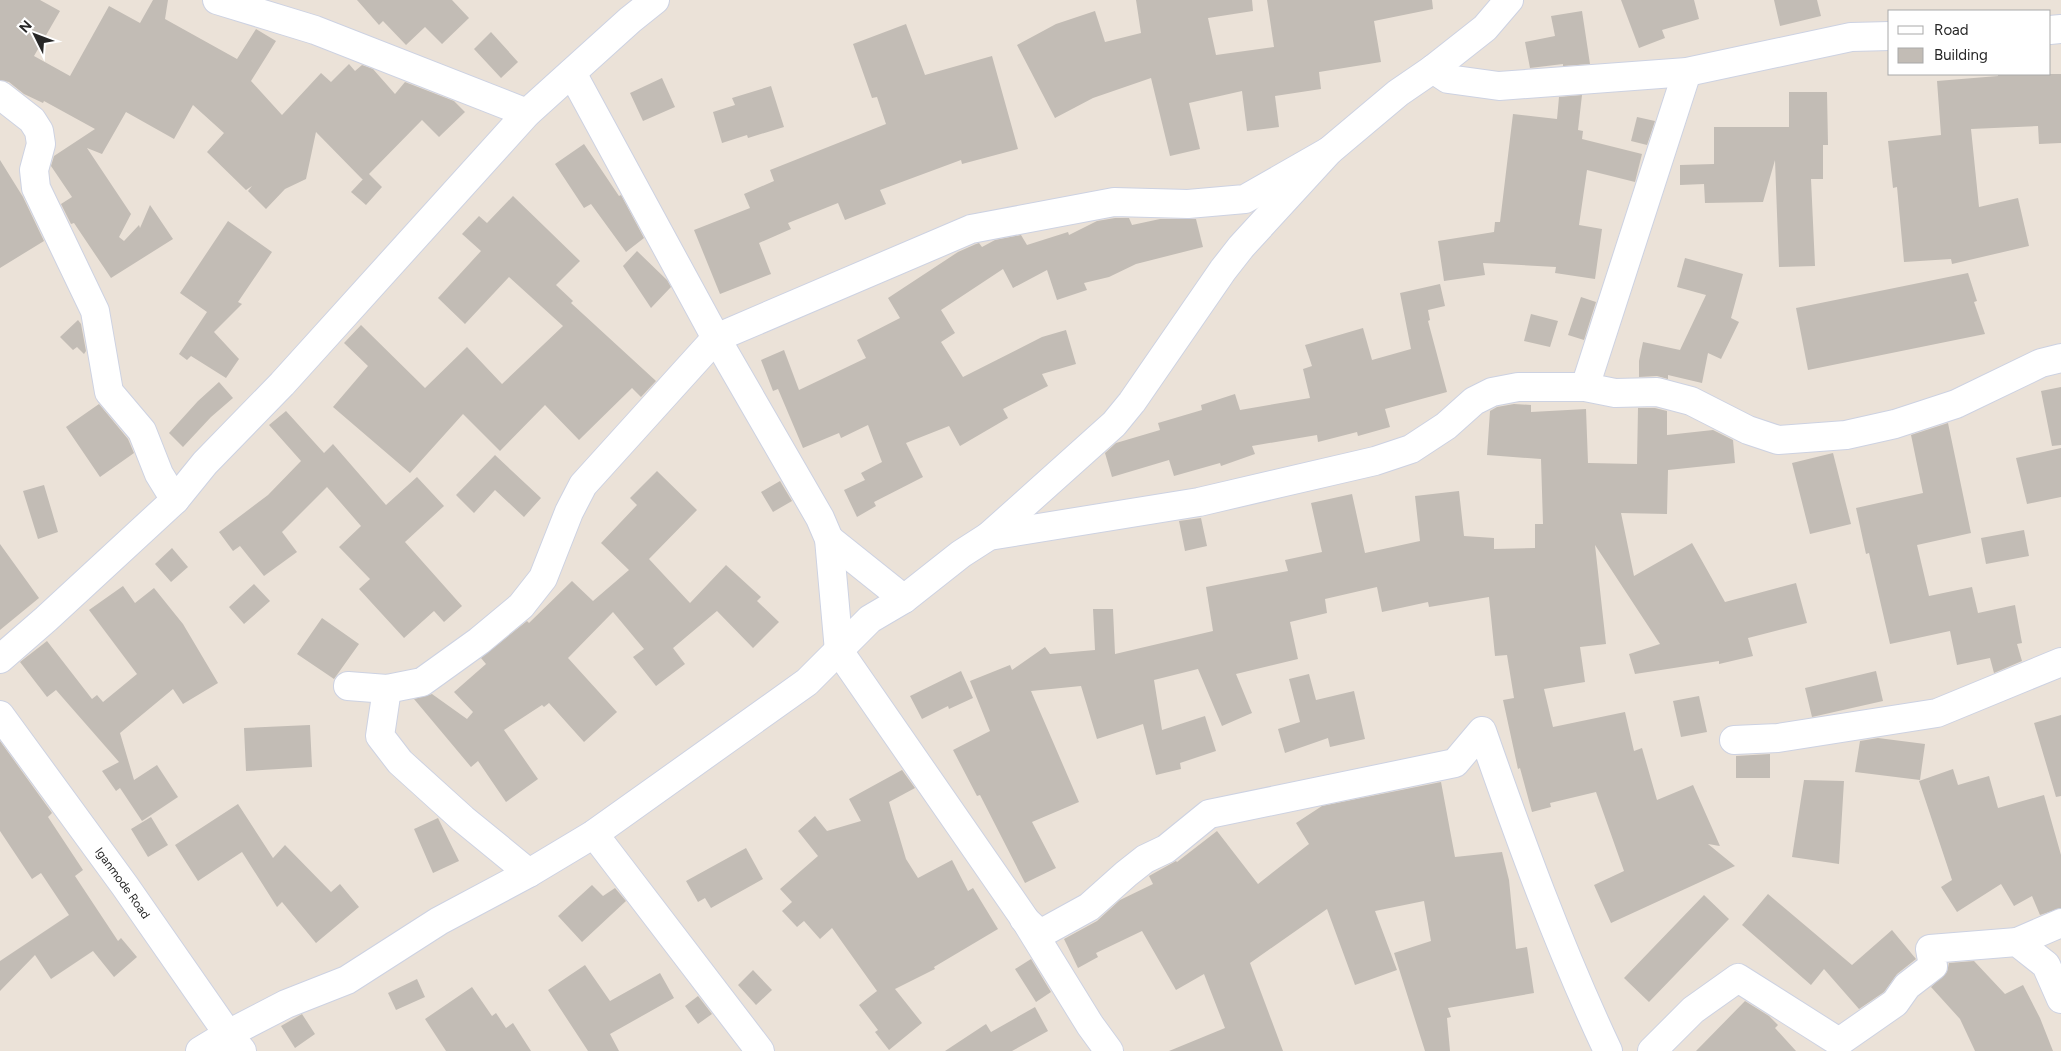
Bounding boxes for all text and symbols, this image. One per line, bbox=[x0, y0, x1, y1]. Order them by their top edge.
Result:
north arrow bbox=[10, 10, 60, 60]
legend bbox=[1888, 10, 2051, 75]
text: N bbox=[16, 17, 36, 36]
text: Road bbox=[1934, 21, 1969, 39]
text: Building bbox=[1934, 46, 1988, 64]
street label: Iganmode Road bbox=[92, 845, 153, 922]

